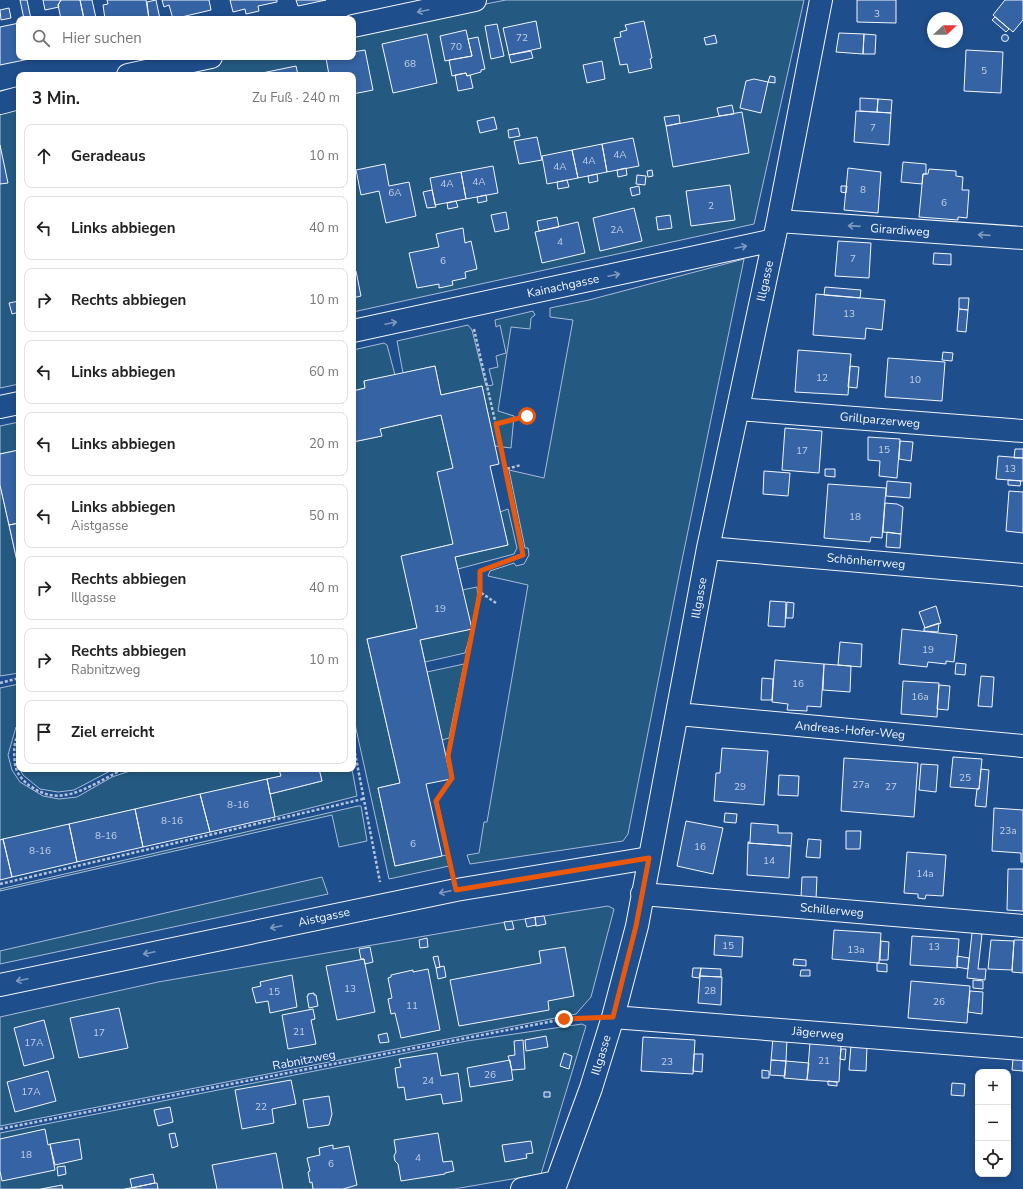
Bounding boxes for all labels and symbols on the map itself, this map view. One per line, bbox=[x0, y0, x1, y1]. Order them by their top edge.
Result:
house number: 3 bbox=[874, 7, 880, 21]
one-way arrow bbox=[417, 8, 430, 16]
north arrow bbox=[927, 12, 963, 48]
house number: 72 bbox=[516, 31, 528, 45]
house number: 70 bbox=[450, 40, 462, 54]
house number: 68 bbox=[404, 57, 416, 71]
house number: 5 bbox=[981, 64, 987, 78]
house number: 7 bbox=[870, 121, 876, 135]
house number: 4A bbox=[613, 148, 627, 162]
house number: 4A bbox=[582, 154, 596, 168]
house number: 4A bbox=[553, 160, 567, 174]
house number: 4A bbox=[472, 175, 486, 189]
house number: 4A bbox=[440, 177, 454, 191]
house number: 8 bbox=[860, 183, 866, 197]
house number: 6A bbox=[388, 186, 402, 200]
house number: 6 bbox=[941, 196, 947, 210]
house number: 2 bbox=[708, 199, 714, 213]
street label: Girardiweg bbox=[870, 220, 930, 240]
house number: 2A bbox=[610, 223, 624, 237]
one-way arrow bbox=[848, 223, 861, 230]
one-way arrow bbox=[978, 232, 991, 239]
house number: 4 bbox=[557, 235, 563, 249]
one-way arrow bbox=[734, 243, 747, 251]
house number: 7 bbox=[850, 252, 856, 266]
house number: 6 bbox=[440, 254, 446, 268]
street label: Illgasse bbox=[753, 259, 777, 303]
one-way arrow bbox=[607, 270, 620, 278]
street label: Kainachgasse bbox=[525, 271, 601, 301]
house number: 13 bbox=[843, 307, 855, 321]
one-way arrow bbox=[384, 318, 397, 326]
house number: 12 bbox=[816, 371, 828, 385]
house number: 10 bbox=[909, 373, 921, 387]
route start bbox=[518, 407, 536, 425]
street label: Grillparzerweg bbox=[839, 409, 921, 431]
house number: 15 bbox=[878, 443, 890, 457]
house number: 17 bbox=[796, 444, 808, 458]
house number: 13 bbox=[1004, 462, 1016, 476]
house number: 18 bbox=[849, 510, 861, 524]
street label: Schönherrweg bbox=[826, 550, 906, 572]
street label: Illgasse bbox=[688, 576, 710, 620]
house number: 19 bbox=[434, 602, 446, 616]
house number: 19 bbox=[922, 643, 934, 657]
house number: 16 bbox=[792, 677, 804, 691]
house number: 16a bbox=[911, 690, 929, 704]
street label: Andreas-Hofer-Weg bbox=[794, 717, 906, 743]
house number: 25 bbox=[959, 771, 971, 785]
house number: 27a bbox=[852, 778, 870, 792]
house number: 29 bbox=[734, 780, 746, 794]
house number: 27 bbox=[885, 780, 897, 794]
house number: 8-16 bbox=[227, 798, 249, 812]
house number: 8-16 bbox=[161, 814, 183, 828]
house number: 23a bbox=[999, 824, 1017, 838]
house number: 8-16 bbox=[95, 829, 117, 843]
house number: 6 bbox=[410, 837, 416, 851]
house number: 16 bbox=[694, 840, 706, 854]
house number: 8-16 bbox=[29, 844, 51, 858]
house number: 14 bbox=[763, 854, 775, 868]
house number: 14a bbox=[916, 867, 934, 881]
one-way arrow bbox=[439, 889, 452, 897]
street label: Schillerweg bbox=[799, 899, 865, 921]
street label: Aistgasse bbox=[297, 904, 351, 930]
one-way arrow bbox=[270, 923, 283, 931]
house number: 15 bbox=[722, 939, 734, 953]
house number: 13 bbox=[928, 940, 940, 954]
house number: 13a bbox=[847, 943, 865, 957]
one-way arrow bbox=[143, 950, 156, 958]
one-way arrow bbox=[16, 976, 29, 984]
house number: 13 bbox=[344, 982, 356, 996]
house number: 28 bbox=[704, 984, 716, 998]
house number: 15 bbox=[268, 985, 280, 999]
house number: 26 bbox=[933, 995, 945, 1009]
house number: 11 bbox=[406, 999, 418, 1013]
route end bbox=[555, 1010, 573, 1028]
street label: Jägerweg bbox=[791, 1023, 844, 1043]
house number: 21 bbox=[293, 1025, 305, 1039]
house number: 17 bbox=[93, 1026, 105, 1040]
street label: Illgasse bbox=[587, 1033, 615, 1077]
house number: 17A bbox=[24, 1036, 44, 1050]
street label: Rabnitzweg bbox=[271, 1046, 337, 1074]
house number: 21 bbox=[818, 1054, 830, 1068]
house number: 23 bbox=[661, 1055, 673, 1069]
house number: 26 bbox=[484, 1068, 496, 1082]
house number: 24 bbox=[422, 1074, 434, 1088]
house number: 17A bbox=[21, 1085, 41, 1099]
house number: 22 bbox=[255, 1100, 267, 1114]
house number: 18 bbox=[20, 1148, 32, 1162]
house number: 4 bbox=[415, 1151, 421, 1165]
house number: 6 bbox=[328, 1157, 334, 1171]

